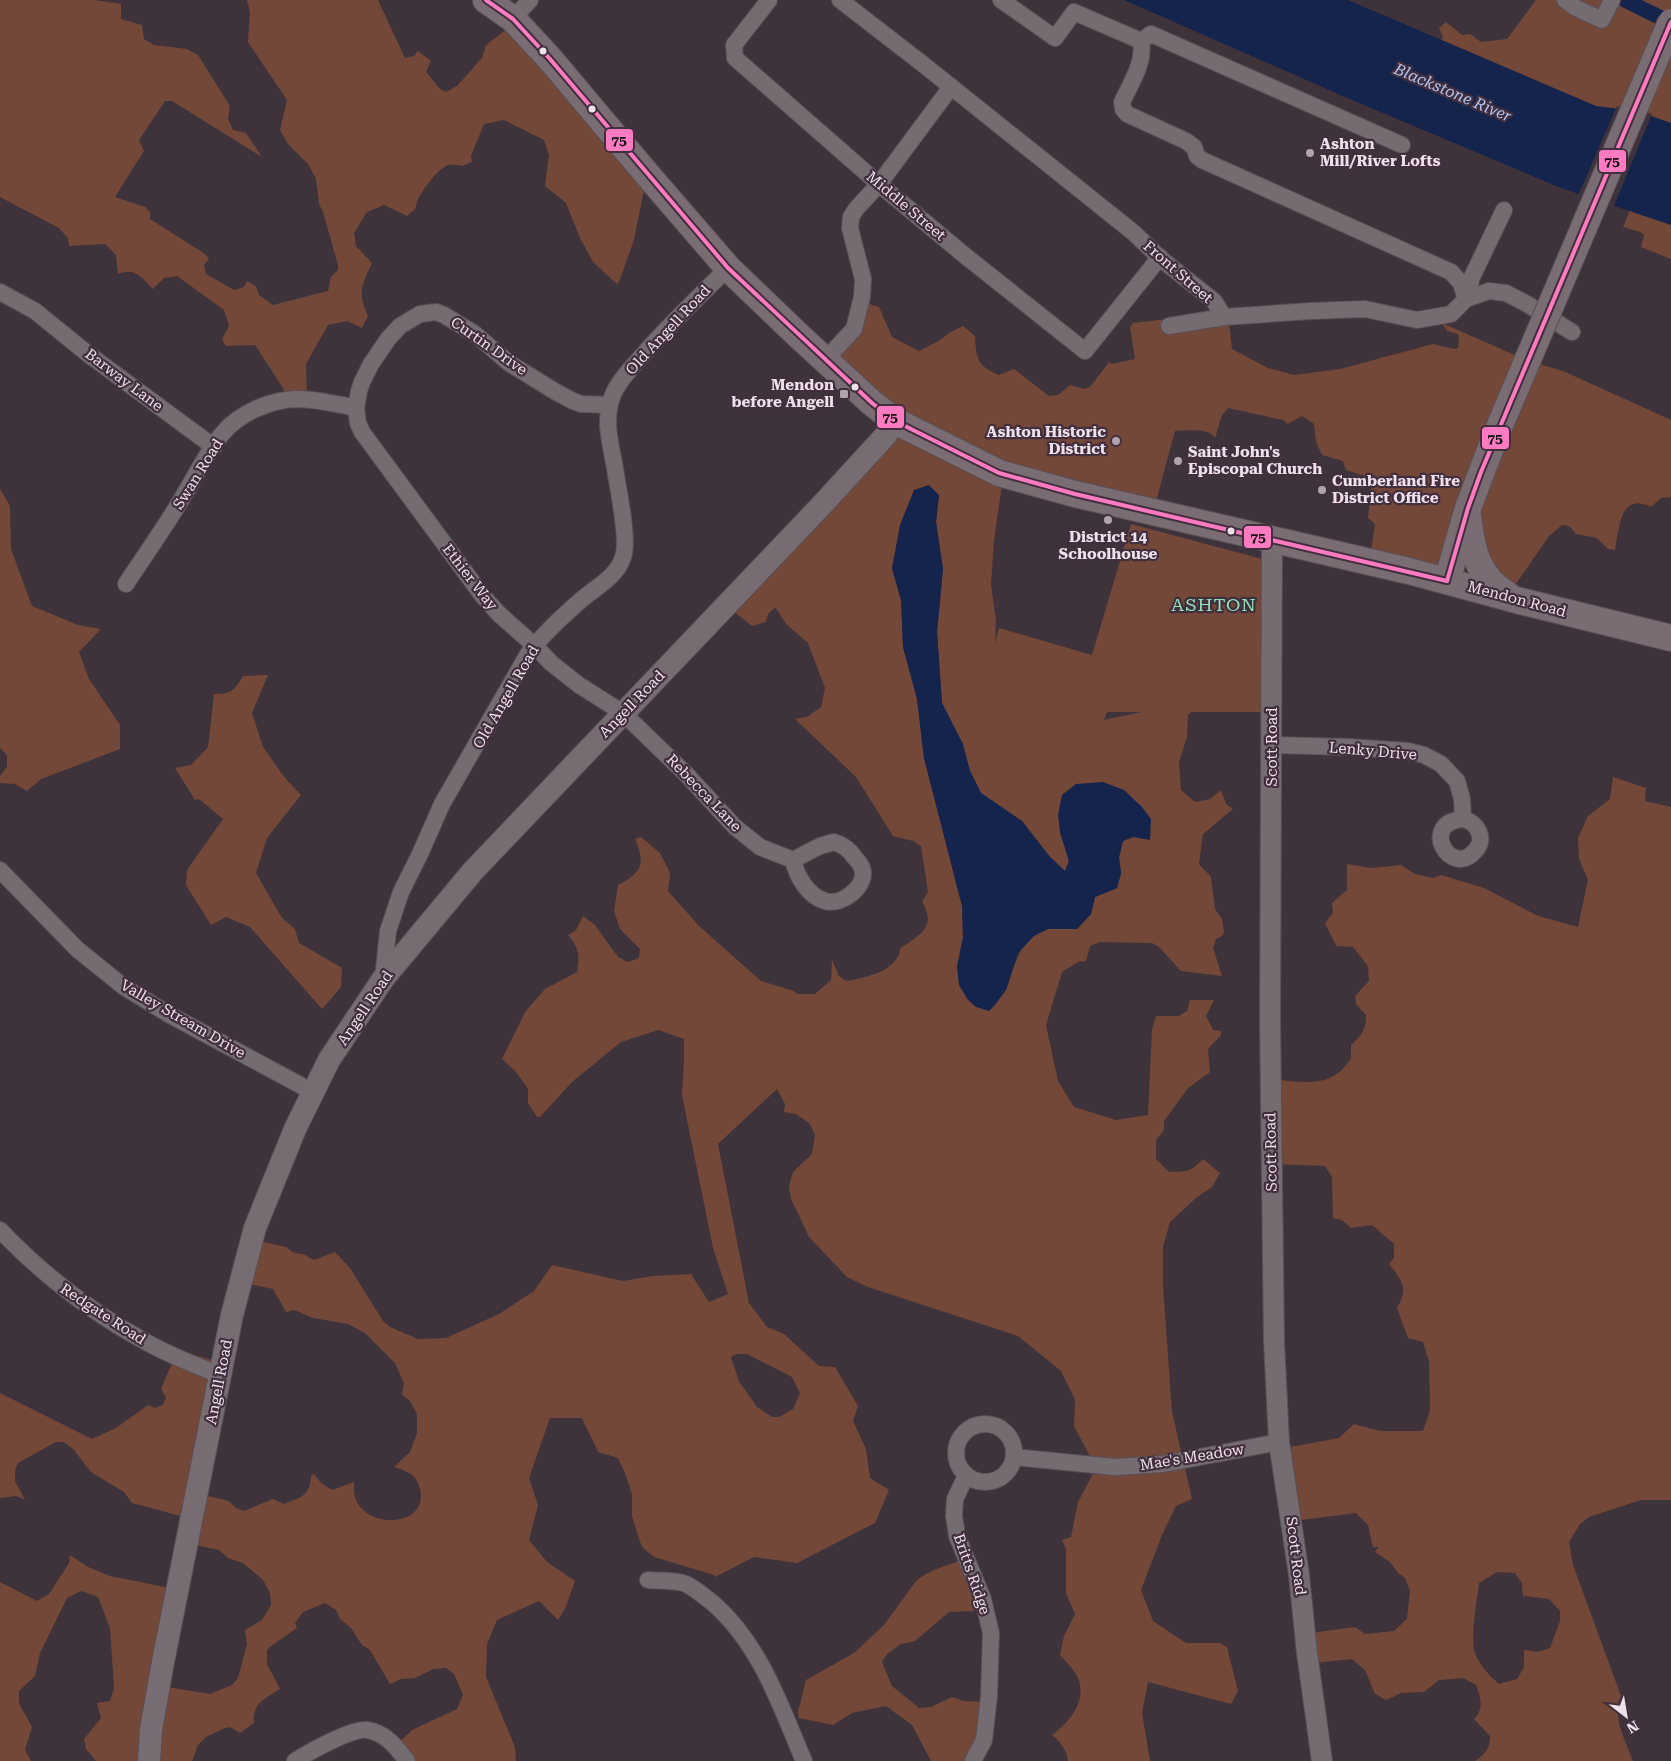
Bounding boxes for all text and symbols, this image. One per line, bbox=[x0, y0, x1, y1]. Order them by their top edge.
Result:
unlabelled marker bbox=[538, 46, 548, 56]
water label: Blackstone River bbox=[1390, 59, 1515, 126]
unlabelled marker bbox=[587, 104, 597, 114]
line badge: 75 bbox=[605, 128, 634, 152]
text: 75 bbox=[611, 132, 627, 148]
place label: Ashton Mill/River Lofts bbox=[1320, 135, 1441, 170]
marker: Ashton Mill/River Lofts bbox=[1304, 147, 1316, 159]
line badge: 75 bbox=[1598, 149, 1627, 173]
text: 75 bbox=[1604, 153, 1620, 169]
street label: Middle Street bbox=[863, 168, 950, 245]
street label: Front Street bbox=[1140, 237, 1217, 307]
street label: Old Angell Road bbox=[622, 281, 714, 379]
street label: Curtin Drive bbox=[447, 313, 531, 379]
street label: Barway Lane bbox=[82, 345, 166, 415]
place label: Mendon before Angell bbox=[732, 376, 834, 411]
unlabelled marker bbox=[850, 382, 860, 392]
marker: Mendon before Angell bbox=[838, 388, 850, 400]
line badge: 75 bbox=[876, 405, 905, 429]
text: 75 bbox=[882, 409, 898, 425]
place label: Ashton Historic District bbox=[987, 423, 1106, 458]
line badge: 75 bbox=[1481, 426, 1510, 450]
text: 75 bbox=[1487, 430, 1503, 446]
street label: Swan Road bbox=[169, 435, 227, 513]
marker: Ashton Historic District bbox=[1110, 435, 1122, 447]
place label: Saint John's Episcopal Church bbox=[1188, 443, 1322, 478]
marker: Saint John's Episcopal Church bbox=[1172, 455, 1184, 467]
place label: Cumberland Fire District Office bbox=[1332, 472, 1460, 507]
marker: Cumberland Fire District Office bbox=[1316, 484, 1328, 496]
marker: District 14 Schoolhouse bbox=[1102, 514, 1114, 526]
line badge: 75 bbox=[1243, 525, 1272, 549]
unlabelled marker bbox=[1226, 526, 1236, 536]
place label: District 14 Schoolhouse bbox=[1059, 528, 1158, 563]
text: 75 bbox=[1250, 529, 1266, 545]
street label: Ethier Way bbox=[439, 540, 502, 614]
street label: Mendon Road bbox=[1466, 577, 1569, 621]
district label: ASHTON bbox=[1171, 594, 1257, 615]
street label: Old Angell Road bbox=[469, 642, 543, 752]
street label: Angell Road bbox=[596, 666, 669, 741]
street label: Scott Road bbox=[1263, 707, 1281, 787]
street label: Lenky Drive bbox=[1328, 738, 1418, 764]
street label: Rebecca Lane bbox=[663, 751, 745, 835]
street label: Angell Road bbox=[333, 967, 397, 1049]
street label: Valley Stream Drive bbox=[117, 976, 249, 1062]
street label: Scott Road bbox=[1261, 1112, 1281, 1192]
street label: Redgate Road bbox=[57, 1280, 150, 1349]
street label: Angell Road bbox=[202, 1338, 236, 1426]
street label: Mae's Meadow bbox=[1139, 1440, 1246, 1474]
street label: Scott Road bbox=[1282, 1516, 1310, 1597]
street label: Britts Ridge bbox=[950, 1531, 994, 1617]
north arrow bbox=[1601, 1691, 1651, 1741]
text: N bbox=[1624, 1718, 1641, 1737]

